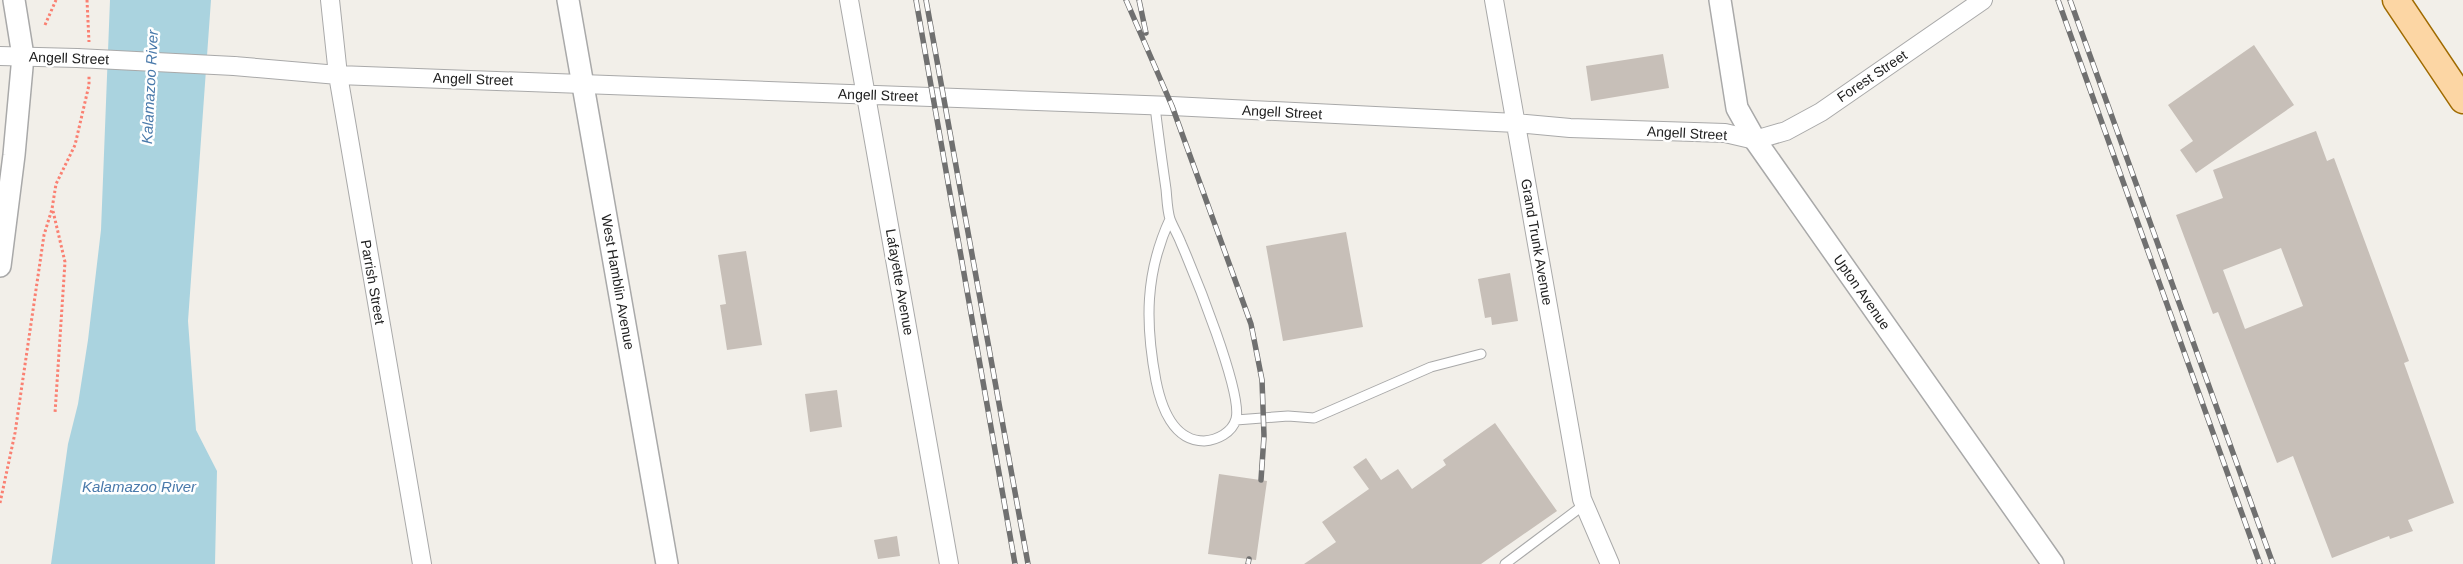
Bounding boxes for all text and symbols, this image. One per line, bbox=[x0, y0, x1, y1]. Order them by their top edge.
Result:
water label: Kalamazoo River bbox=[138, 28, 161, 144]
street label: Forest Street bbox=[1834, 47, 1910, 105]
street label: Angell Street bbox=[29, 49, 109, 67]
street label: Angell Street bbox=[433, 70, 513, 88]
street label: Angell Street bbox=[838, 86, 918, 104]
street label: Angell Street bbox=[1242, 102, 1323, 122]
street label: Angell Street bbox=[1647, 123, 1728, 143]
street label: Grand Trunk Avenue bbox=[1518, 177, 1556, 307]
street label: West Hamblin Avenue bbox=[598, 213, 638, 351]
street label: Lafayette Avenue bbox=[883, 227, 917, 337]
street label: Parrish Street bbox=[358, 238, 388, 326]
street label: Upton Avenue bbox=[1830, 251, 1894, 333]
water label: Kalamazoo River bbox=[82, 478, 197, 495]

